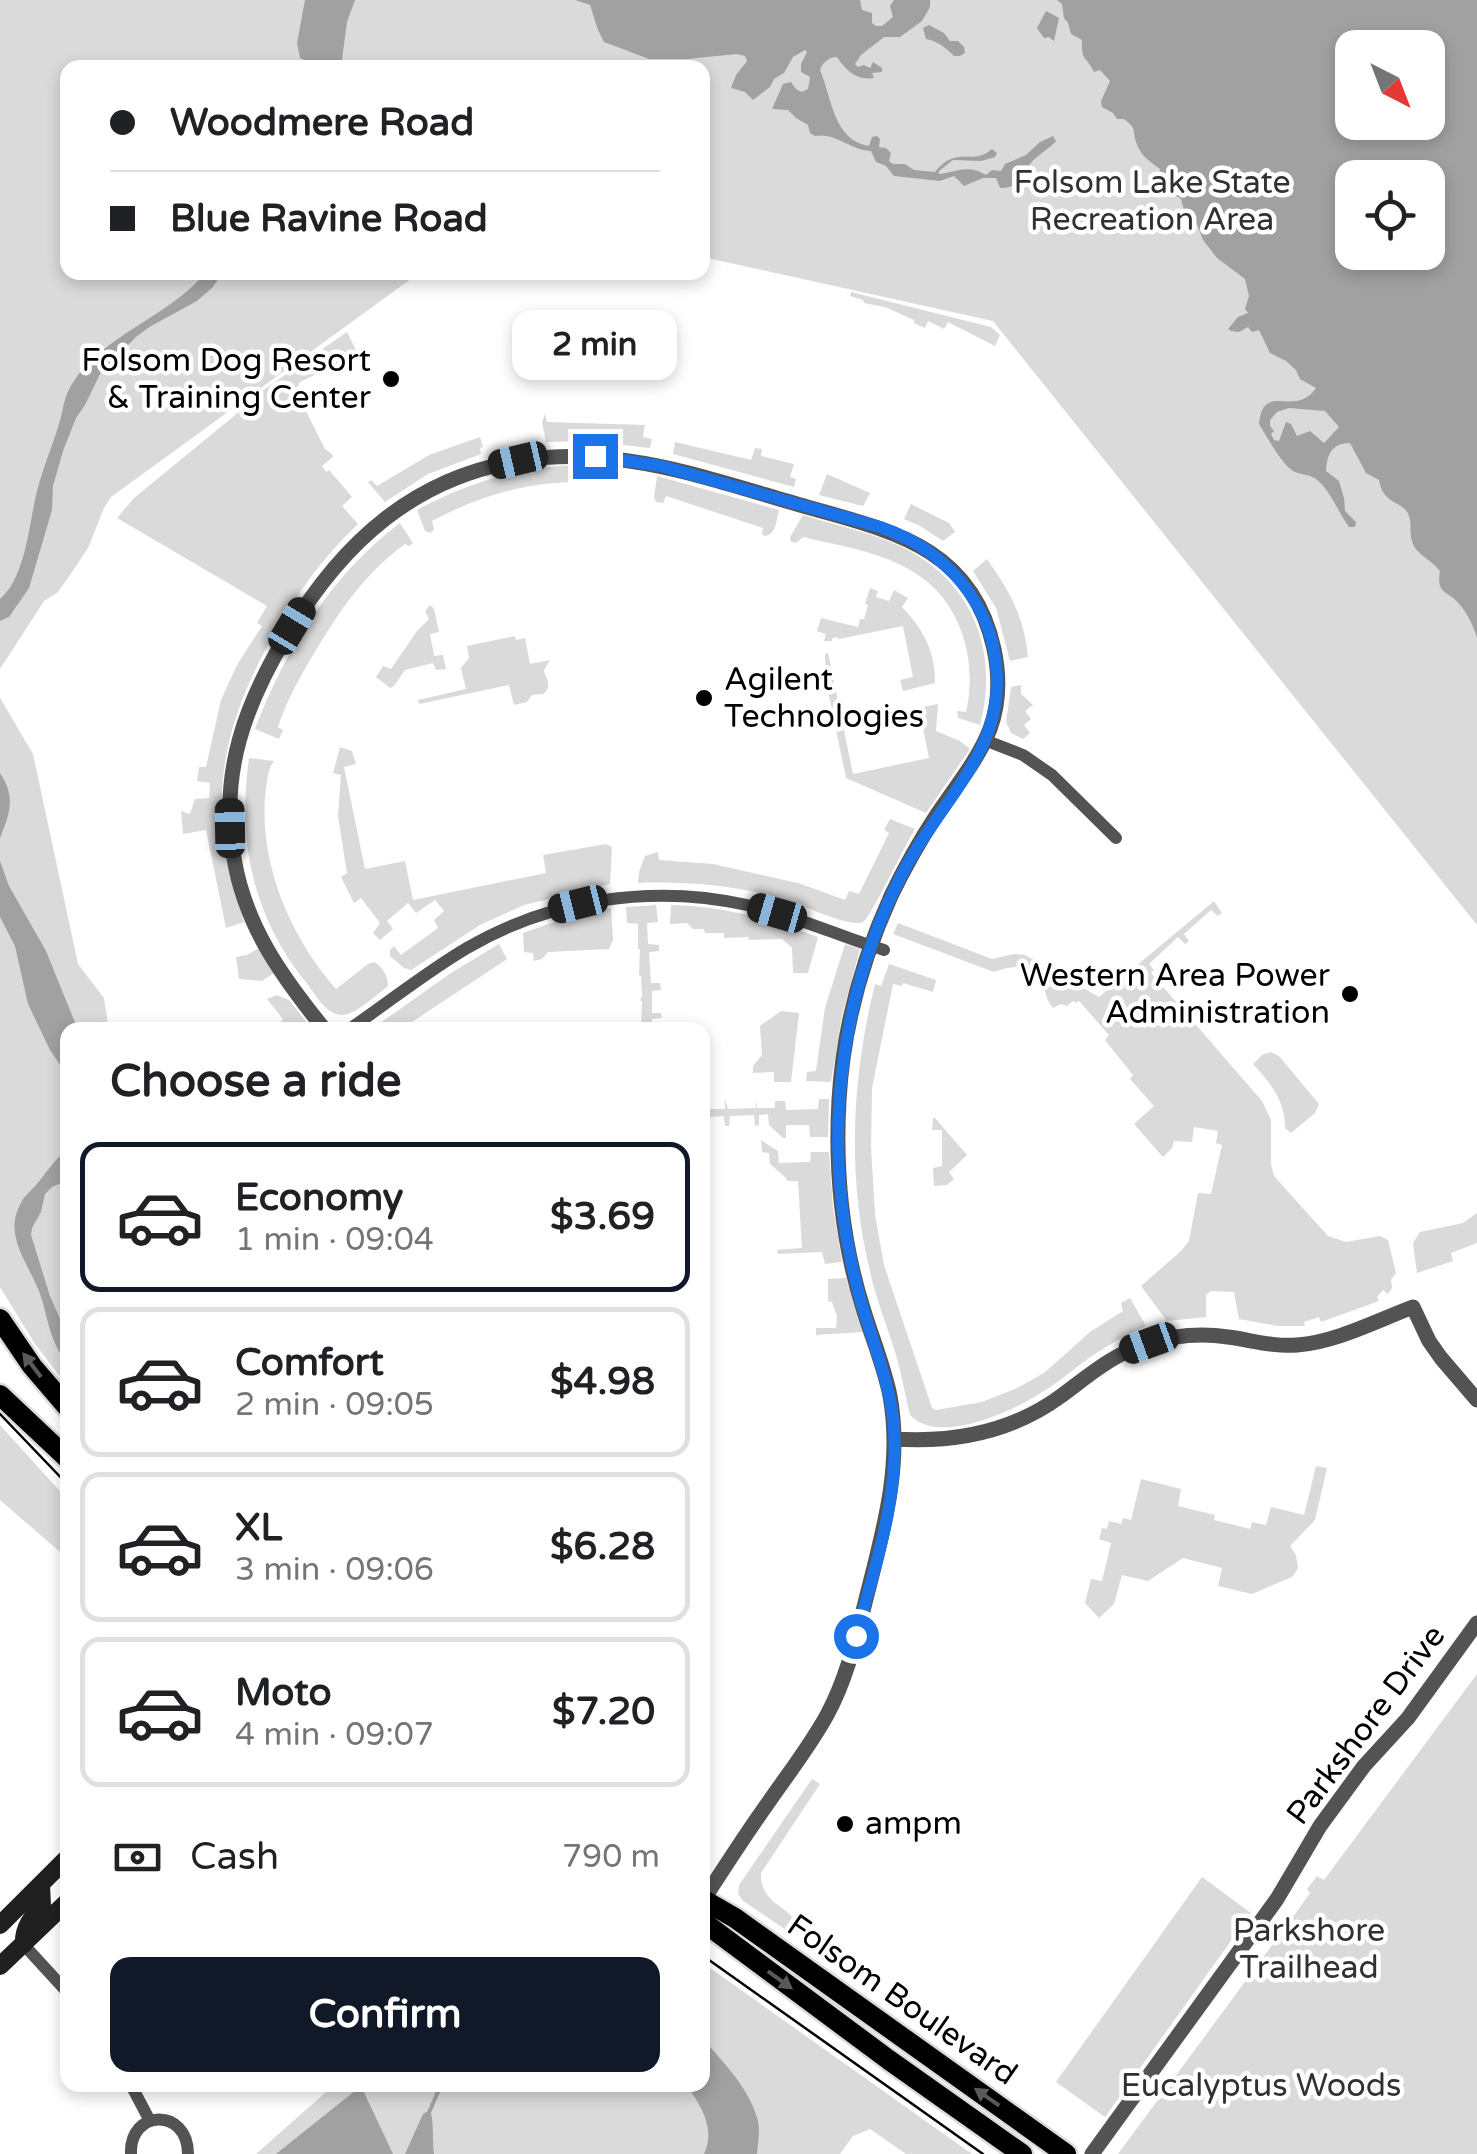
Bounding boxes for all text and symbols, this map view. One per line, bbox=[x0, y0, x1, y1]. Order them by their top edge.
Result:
north arrow bbox=[1335, 30, 1445, 140]
map controls bbox=[1335, 30, 1445, 270]
text: Woodmere Road bbox=[170, 100, 474, 146]
button: locate bbox=[1335, 160, 1445, 270]
park label: Folsom Lake State Recreation Area bbox=[1013, 164, 1291, 239]
text: Blue Ravine Road bbox=[170, 196, 488, 242]
callout: 2 min bbox=[512, 311, 678, 381]
text: 2 min bbox=[552, 326, 637, 364]
place label: Folsom Dog Resort & Training Center bbox=[81, 342, 372, 417]
marker: Folsom Dog Resort & Training Center bbox=[380, 368, 402, 390]
route end bbox=[573, 434, 618, 479]
car bbox=[485, 439, 551, 481]
car bbox=[264, 593, 320, 659]
place label: Agilent Technologies bbox=[724, 661, 924, 736]
marker: Agilent Technologies bbox=[693, 687, 715, 709]
car bbox=[214, 798, 246, 858]
car bbox=[545, 882, 611, 926]
car bbox=[744, 890, 810, 936]
place label: Western Area Power Administration bbox=[1020, 957, 1331, 1032]
marker: Western Area Power Administration bbox=[1339, 983, 1361, 1005]
text: Choose a ride bbox=[110, 1055, 401, 1109]
icon: car bbox=[115, 1172, 205, 1262]
text: Economy bbox=[235, 1175, 403, 1221]
text: $3.69 bbox=[550, 1194, 655, 1240]
text: 1 min · 09:04 bbox=[235, 1221, 434, 1259]
car bbox=[1116, 1319, 1182, 1367]
icon: car bbox=[115, 1337, 205, 1427]
text: Comfort bbox=[235, 1340, 384, 1386]
one-way arrow bbox=[23, 1352, 43, 1378]
text: $4.98 bbox=[550, 1359, 655, 1405]
text: 2 min · 09:05 bbox=[235, 1386, 434, 1424]
icon: car bbox=[115, 1502, 205, 1592]
text: XL bbox=[235, 1505, 282, 1551]
text: $6.28 bbox=[550, 1524, 655, 1570]
text: 3 min · 09:06 bbox=[235, 1551, 434, 1589]
route start bbox=[834, 1614, 879, 1659]
street label: Parkshore Drive bbox=[1279, 1618, 1453, 1832]
icon: car bbox=[115, 1667, 205, 1757]
text: Moto bbox=[235, 1670, 331, 1716]
text: $7.20 bbox=[552, 1689, 655, 1735]
text: 4 min · 09:07 bbox=[235, 1716, 434, 1754]
place label: ampm bbox=[865, 1805, 962, 1843]
marker: ampm bbox=[834, 1813, 856, 1835]
icon: cash bbox=[110, 1830, 165, 1885]
text: Cash bbox=[190, 1834, 279, 1880]
text: 790 m bbox=[562, 1838, 660, 1876]
street label: Folsom Boulevard bbox=[780, 1907, 1024, 2093]
park label: Parkshore Trailhead bbox=[1233, 1912, 1385, 1987]
button: Confirm bbox=[110, 1957, 660, 2072]
one-way arrow bbox=[767, 1970, 793, 1989]
park label: Eucalyptus Woods bbox=[1121, 2067, 1401, 2105]
one-way arrow bbox=[973, 2088, 1000, 2107]

